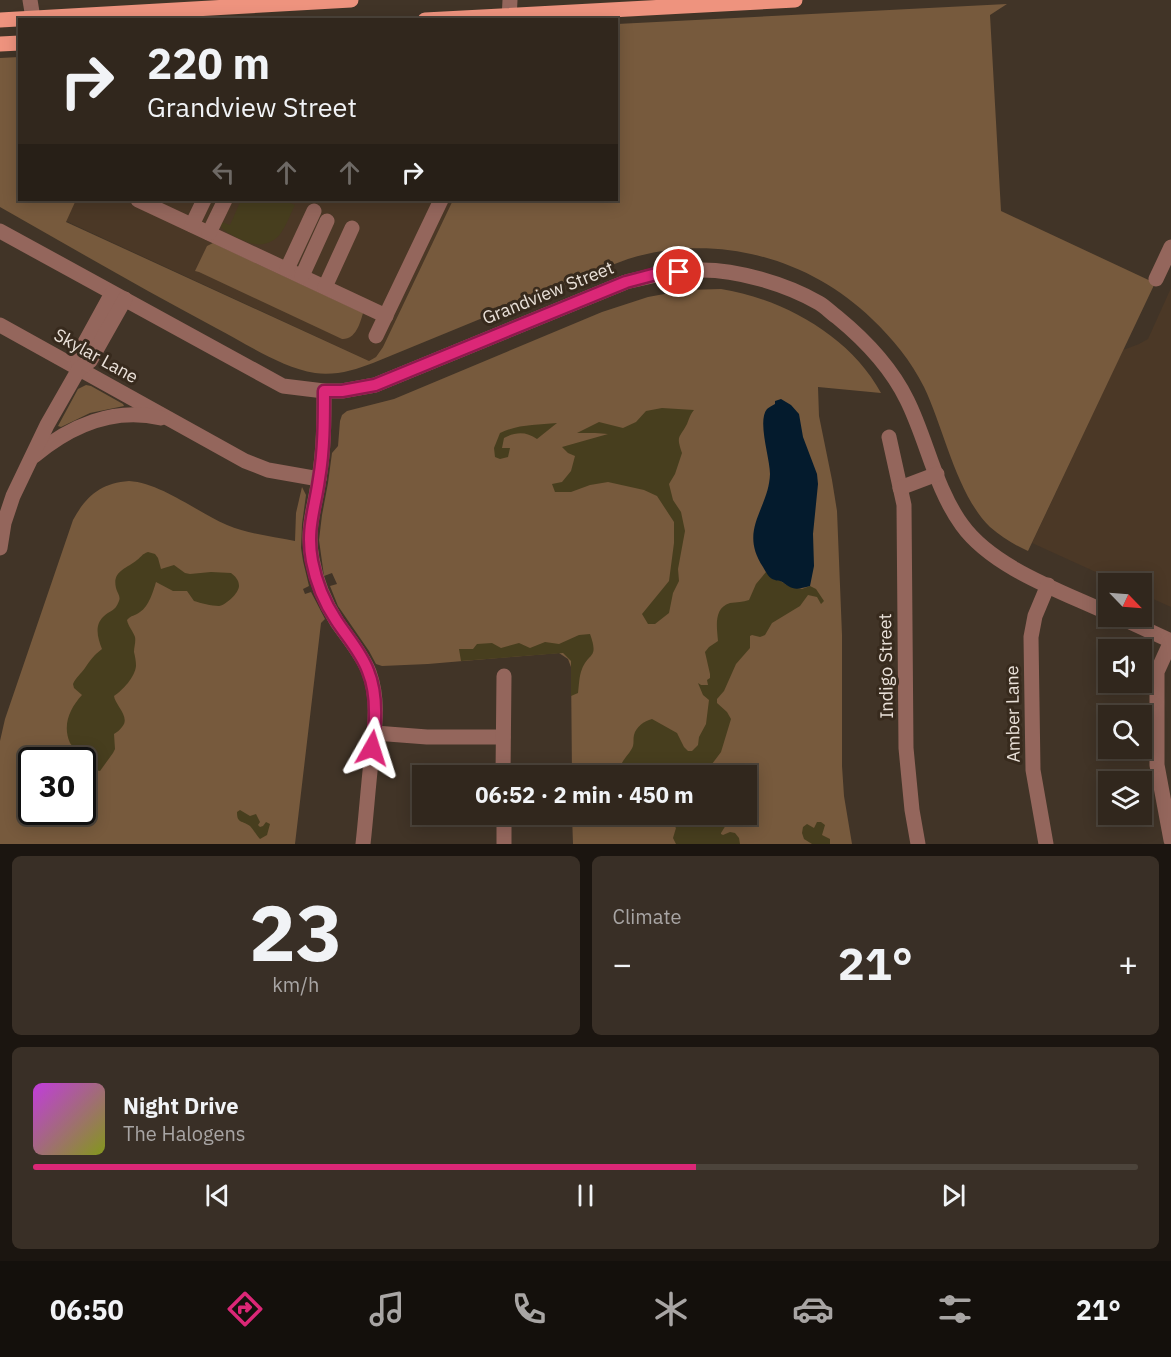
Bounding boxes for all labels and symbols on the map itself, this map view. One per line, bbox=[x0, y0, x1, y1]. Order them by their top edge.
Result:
pin bbox=[653, 246, 704, 297]
street label: Grandview Street bbox=[479, 256, 617, 329]
street label: Skylar Lane bbox=[50, 323, 143, 388]
north arrow bbox=[1098, 573, 1152, 627]
street label: Indigo Street bbox=[873, 613, 898, 719]
street label: Amber Lane bbox=[1000, 665, 1025, 763]
position arrow bbox=[340, 716, 404, 780]
speed limit sign: 30 bbox=[18, 747, 96, 825]

